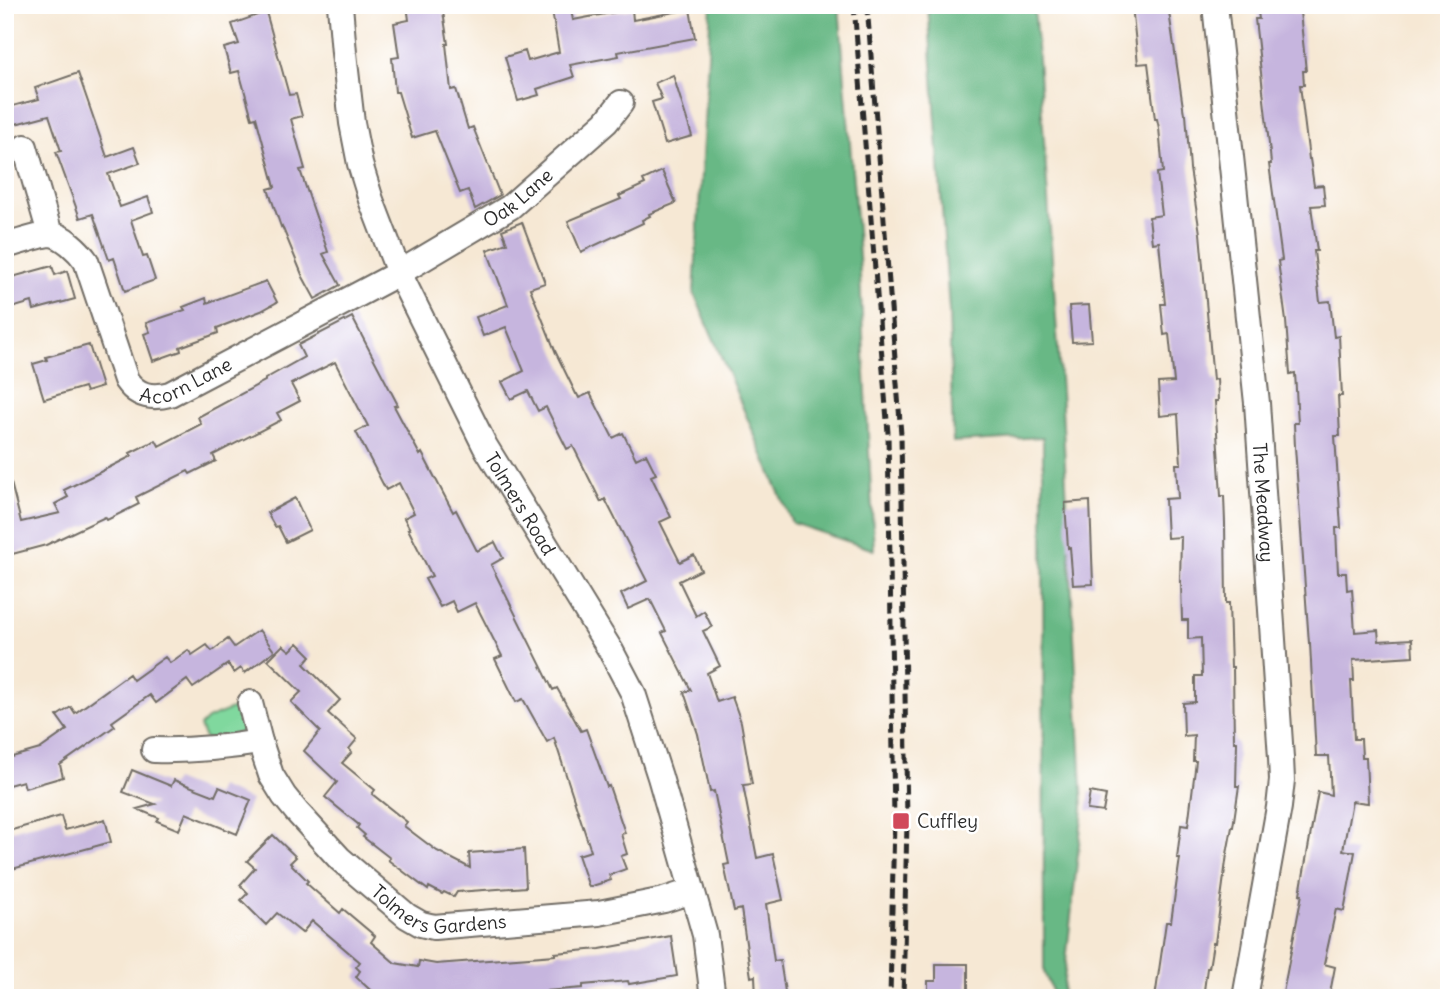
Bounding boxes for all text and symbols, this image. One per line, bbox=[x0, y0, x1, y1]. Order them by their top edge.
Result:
street label: Oak Lane bbox=[479, 163, 557, 232]
street label: Acorn Lane bbox=[137, 352, 236, 408]
street label: The Meadway bbox=[1248, 442, 1280, 563]
street label: Tolmers Road bbox=[480, 448, 561, 559]
place label: Cuffley bbox=[917, 809, 978, 833]
marker: Cuffley bbox=[891, 811, 911, 831]
street label: Tolmers Gardens bbox=[367, 879, 507, 939]

